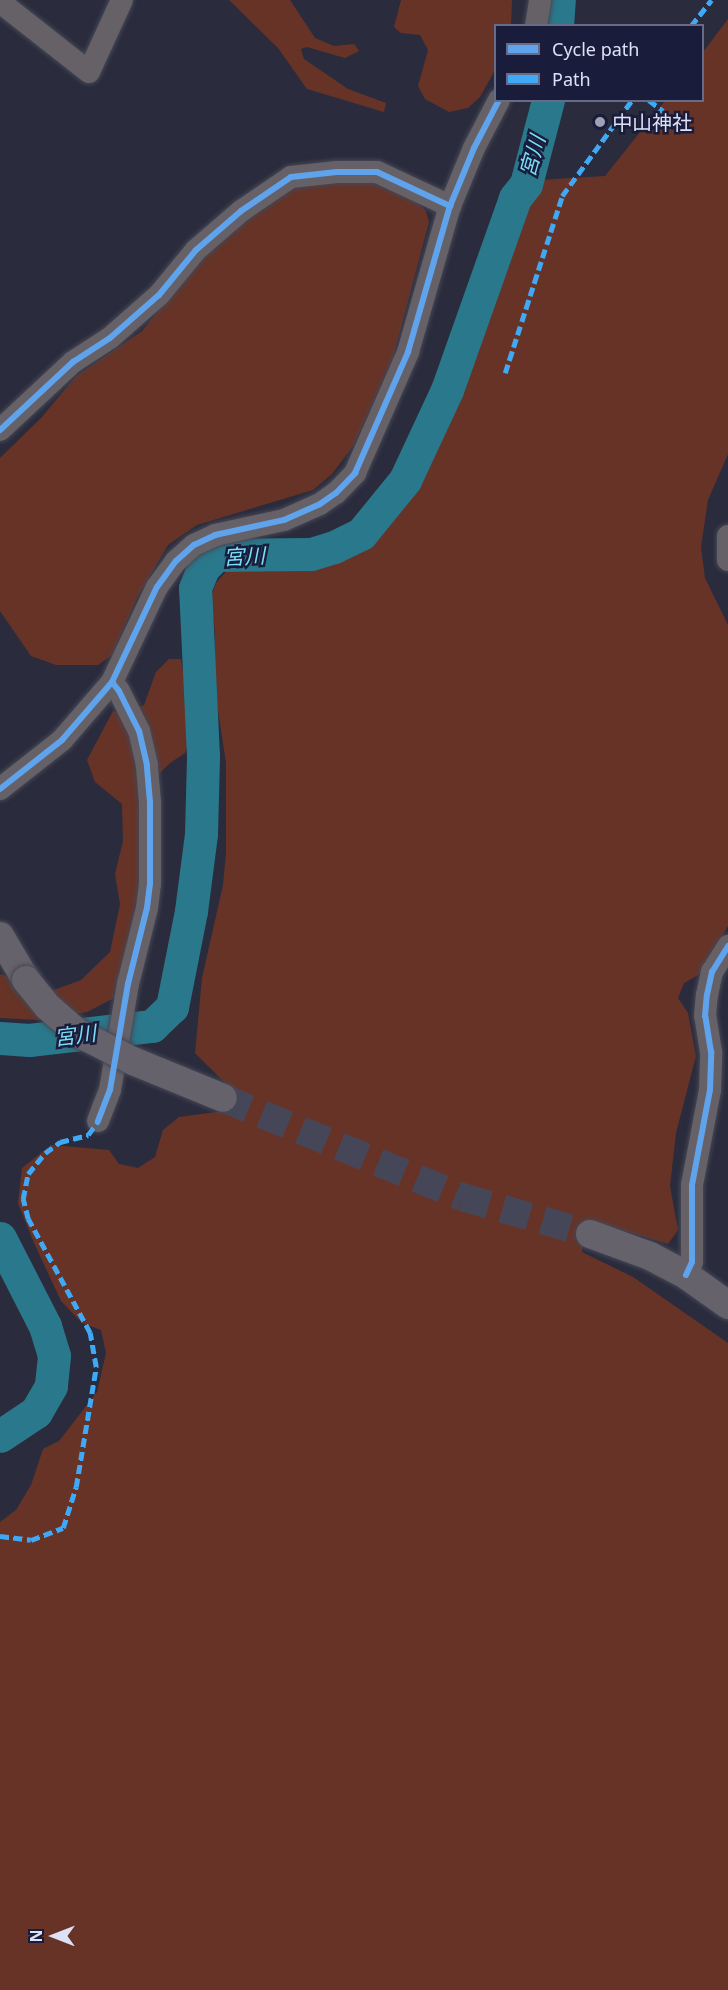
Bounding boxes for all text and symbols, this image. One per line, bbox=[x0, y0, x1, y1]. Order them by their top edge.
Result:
legend bbox=[494, 24, 704, 102]
text: Cycle path bbox=[552, 37, 639, 61]
text: Path bbox=[552, 67, 591, 91]
place label: 中山神社 bbox=[612, 110, 692, 134]
marker: 中山神社 bbox=[593, 115, 607, 129]
water label: 宮川 bbox=[514, 132, 550, 180]
water label: 宮川 bbox=[222, 542, 266, 570]
water label: 宮川 bbox=[53, 1020, 97, 1050]
north arrow bbox=[24, 1906, 84, 1966]
text: N bbox=[25, 1930, 47, 1943]

